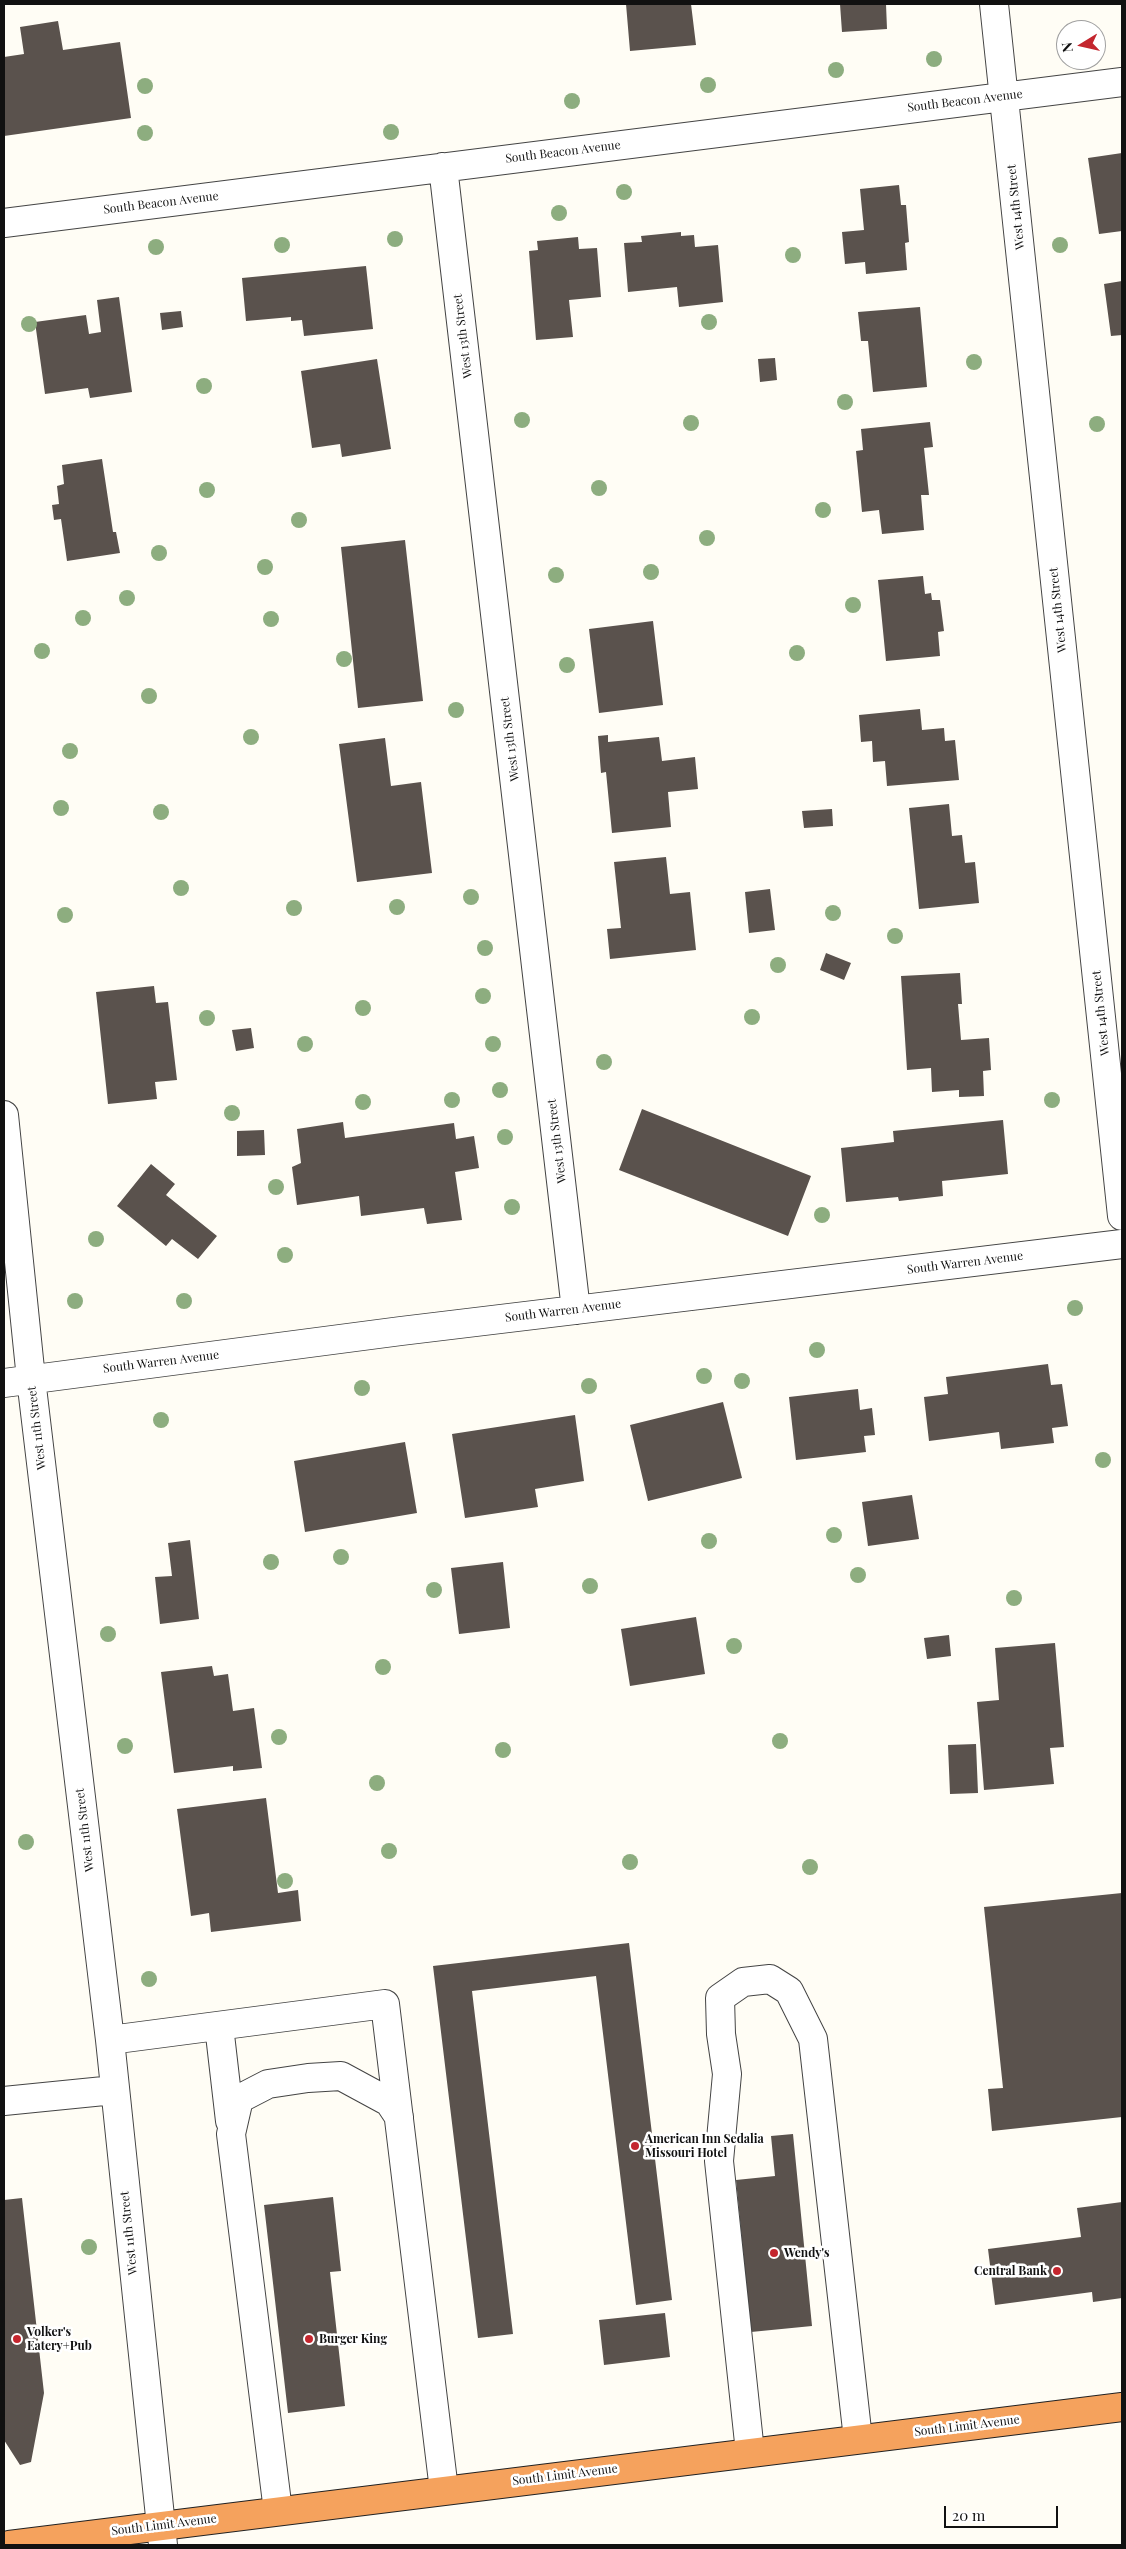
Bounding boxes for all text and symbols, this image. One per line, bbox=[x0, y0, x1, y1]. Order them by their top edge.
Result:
north arrow bbox=[1056, 20, 1106, 70]
text: N bbox=[1057, 41, 1077, 54]
street label: South Beacon Avenue bbox=[907, 87, 1023, 115]
street label: South Beacon Avenue bbox=[505, 138, 621, 166]
street label: West 14th Street bbox=[1004, 164, 1028, 250]
street label: South Beacon Avenue bbox=[103, 189, 219, 217]
street label: West 13th Street bbox=[451, 293, 475, 379]
street label: West 14th Street bbox=[1046, 567, 1070, 653]
street label: West 13th Street bbox=[498, 696, 522, 782]
street label: West 14th Street bbox=[1089, 970, 1113, 1056]
street label: West 13th Street bbox=[545, 1098, 569, 1184]
street label: South Warren Avenue bbox=[906, 1249, 1024, 1277]
street label: South Warren Avenue bbox=[504, 1297, 622, 1325]
street label: South Warren Avenue bbox=[102, 1348, 220, 1376]
street label: West 11th Street bbox=[25, 1385, 49, 1471]
street label: West 11th Street bbox=[73, 1787, 97, 1873]
place label: American Inn Sedalia Missouri Hotel bbox=[645, 2132, 764, 2160]
marker: American Inn Sedalia Missouri Hotel bbox=[629, 2140, 641, 2152]
street label: West 11th Street bbox=[117, 2190, 141, 2276]
place label: Wendy's bbox=[784, 2246, 829, 2260]
marker: Wendy's bbox=[768, 2247, 780, 2259]
place label: Central Bank bbox=[974, 2264, 1047, 2278]
marker: Central Bank bbox=[1051, 2265, 1063, 2277]
place label: Volker's Eatery+Pub bbox=[27, 2325, 92, 2353]
place label: Burger King bbox=[319, 2332, 387, 2346]
marker: Volker's Eatery+Pub bbox=[11, 2333, 23, 2345]
marker: Burger King bbox=[303, 2333, 315, 2345]
street label: South Limit Avenue bbox=[914, 2412, 1020, 2440]
street label: South Limit Avenue bbox=[512, 2461, 618, 2489]
scale bar bbox=[946, 2496, 1060, 2528]
text: 20 m bbox=[952, 2505, 985, 2525]
street label: South Limit Avenue bbox=[111, 2511, 217, 2539]

